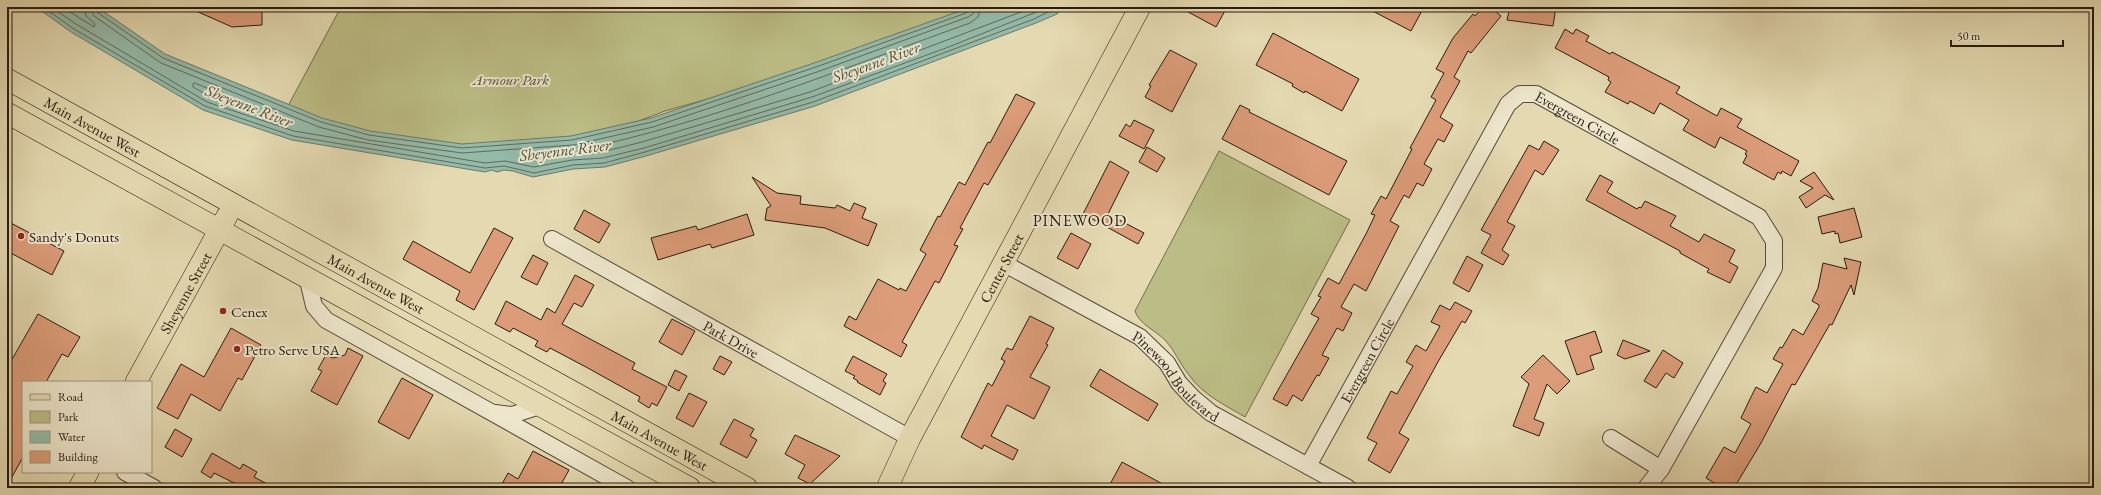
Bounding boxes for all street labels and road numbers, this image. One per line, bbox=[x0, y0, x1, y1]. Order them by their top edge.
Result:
street label: Evergreen Circle bbox=[1532, 86, 1624, 148]
street label: Main Avenue West bbox=[41, 92, 145, 161]
street label: Center Street bbox=[975, 229, 1027, 306]
street label: Sheyenne Street bbox=[155, 248, 215, 337]
street label: Main Avenue West bbox=[325, 249, 428, 318]
street label: Evergreen Circle bbox=[1335, 314, 1398, 406]
street label: Park Drive bbox=[700, 316, 762, 362]
street label: Pinewood Boulevard bbox=[1130, 326, 1223, 426]
street label: Main Avenue West bbox=[608, 406, 712, 474]

